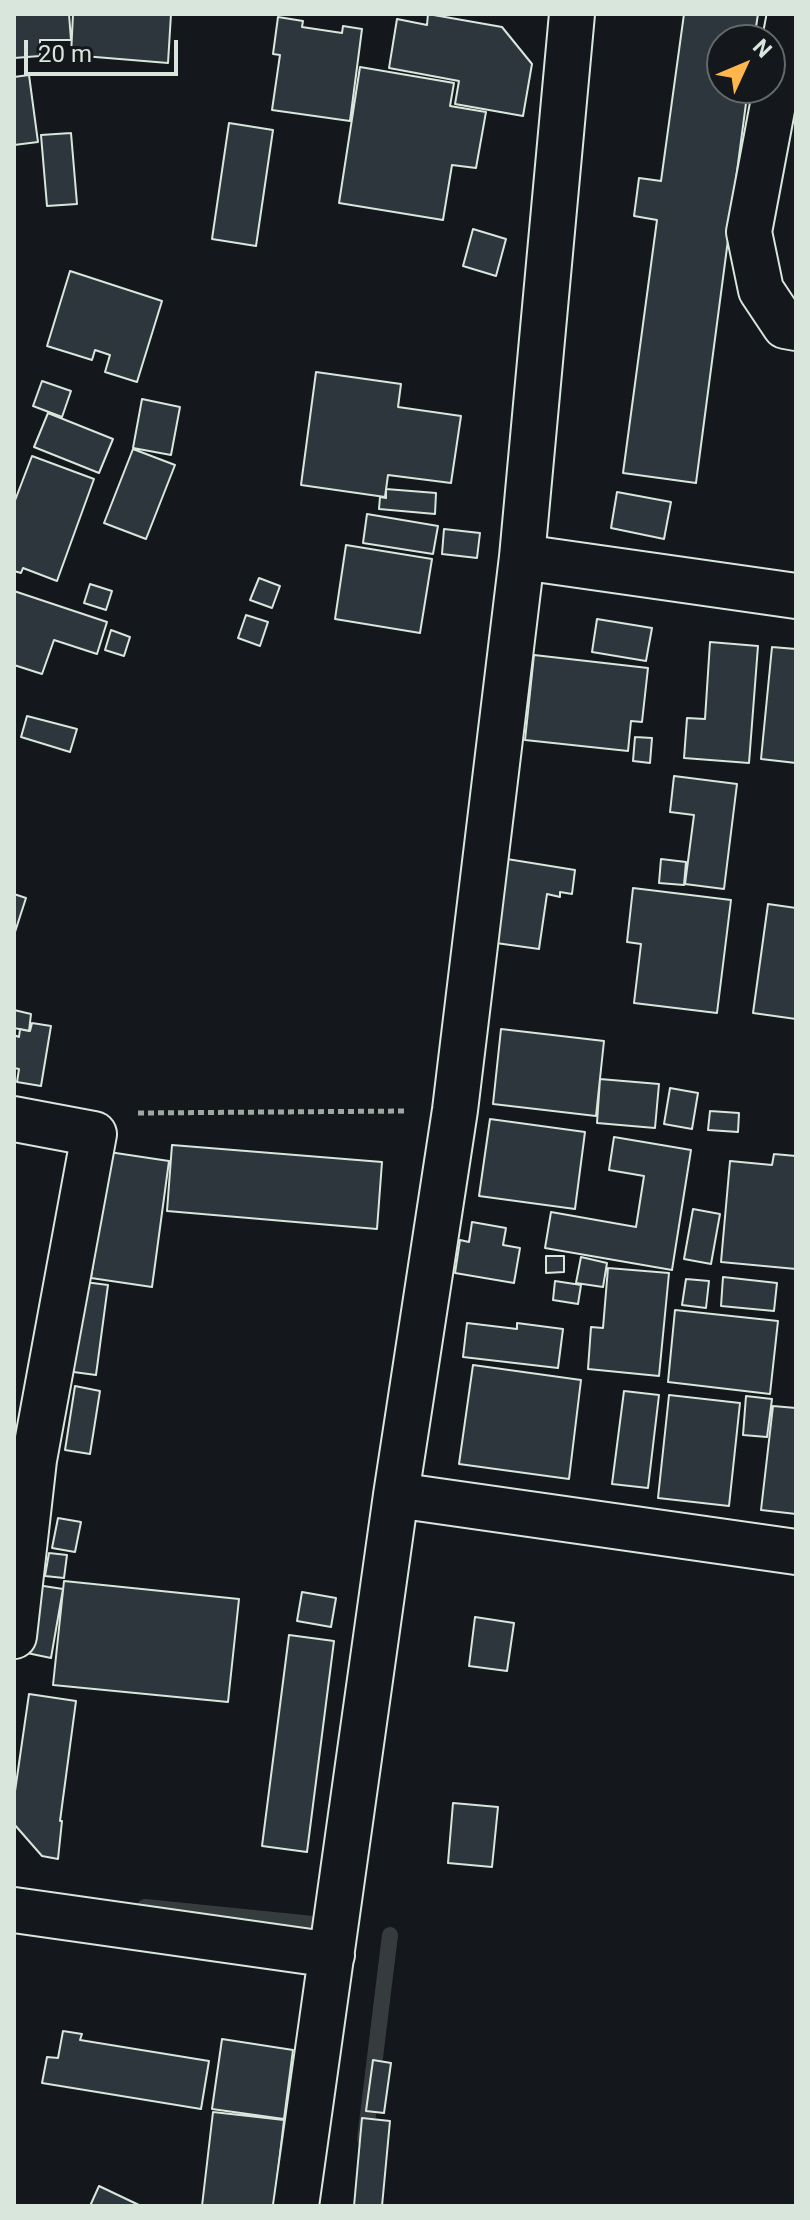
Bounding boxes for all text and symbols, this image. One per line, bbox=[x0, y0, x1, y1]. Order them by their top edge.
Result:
scale bar bbox=[28, 24, 182, 74]
north arrow bbox=[706, 24, 786, 104]
text: N bbox=[748, 34, 777, 63]
text: 20 m bbox=[38, 40, 92, 68]

